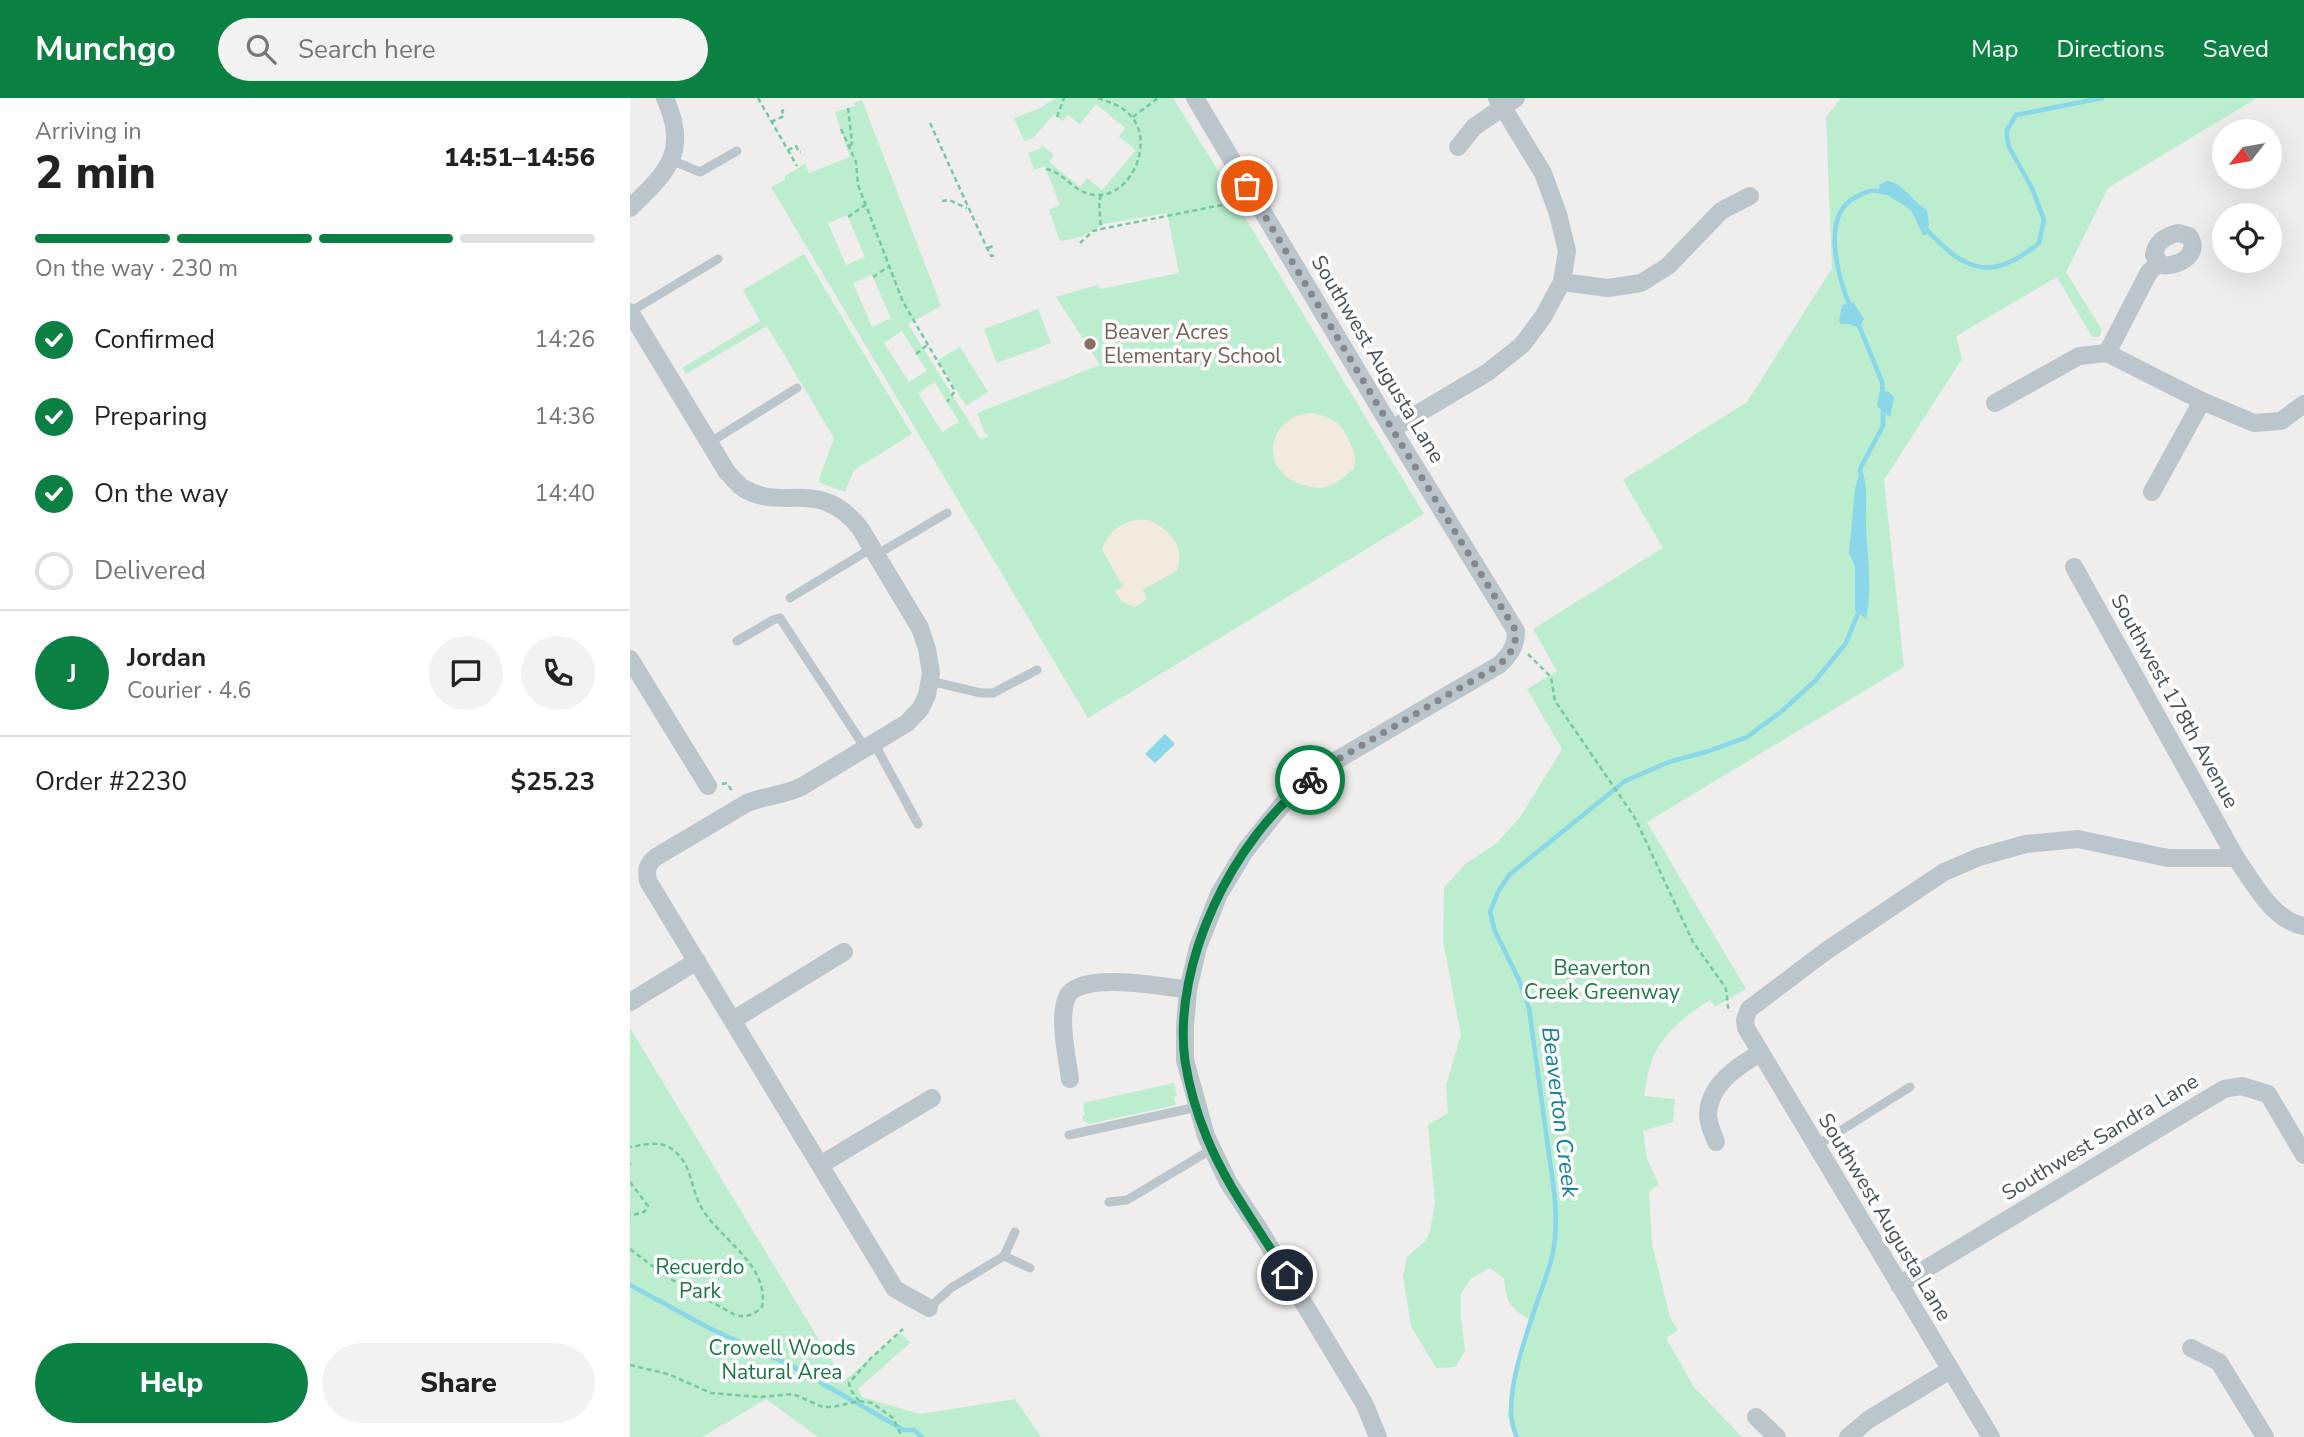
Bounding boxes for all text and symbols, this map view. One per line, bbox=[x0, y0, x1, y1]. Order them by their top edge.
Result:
search box bbox=[218, 18, 708, 81]
text: Munchgo bbox=[35, 27, 176, 72]
icon: search bbox=[242, 30, 280, 68]
text: Search here bbox=[298, 32, 436, 67]
text: Map bbox=[1971, 33, 2018, 65]
text: Directions bbox=[2056, 33, 2165, 65]
text: Saved bbox=[2203, 33, 2269, 65]
text: Arriving in bbox=[35, 116, 142, 147]
north arrow bbox=[2212, 119, 2282, 189]
map controls bbox=[2212, 119, 2282, 273]
text: 14:51–14:56 bbox=[444, 140, 595, 175]
text: 2 min bbox=[35, 141, 156, 204]
pin bbox=[1217, 156, 1277, 216]
icon: bag bbox=[1228, 167, 1266, 205]
button: locate bbox=[2212, 203, 2282, 273]
street label: Southwest Augusta Lane bbox=[1305, 250, 1451, 468]
text: On the way · 230 m bbox=[35, 253, 238, 284]
place label: Beaver Acres Elementary School bbox=[1104, 318, 1282, 370]
icon: check bbox=[35, 321, 73, 359]
text: Confirmed bbox=[94, 322, 215, 357]
text: 14:26 bbox=[535, 324, 595, 355]
marker: Beaver Acres Elementary School bbox=[1082, 336, 1098, 352]
icon: check bbox=[35, 398, 73, 436]
text: Preparing bbox=[94, 399, 207, 434]
text: 14:36 bbox=[535, 401, 595, 432]
icon: check bbox=[35, 475, 73, 513]
text: On the way bbox=[94, 476, 228, 511]
text: 14:40 bbox=[535, 478, 595, 509]
text: Delivered bbox=[94, 553, 206, 588]
street label: Southwest 178th Avenue bbox=[2104, 589, 2246, 813]
button: chat bbox=[429, 636, 503, 710]
button: phone bbox=[521, 636, 595, 710]
text: Jordan bbox=[127, 640, 206, 675]
text: J bbox=[67, 656, 77, 691]
text: Courier · 4.6 bbox=[127, 675, 251, 706]
courier bbox=[1275, 745, 1345, 815]
icon: bike bbox=[1291, 761, 1329, 799]
text: Order #2230 bbox=[35, 764, 187, 799]
text: $25.23 bbox=[511, 764, 595, 799]
park label: Beaverton Creek Greenway bbox=[1524, 954, 1680, 1006]
water label: Beaverton Creek bbox=[1534, 1025, 1586, 1200]
street label: Southwest Sandra Lane bbox=[1996, 1067, 2204, 1207]
street label: Southwest Augusta Lane bbox=[1812, 1108, 1958, 1326]
pin bbox=[1257, 1245, 1317, 1305]
park label: Recuerdo Park bbox=[656, 1253, 744, 1305]
icon: home bbox=[1268, 1256, 1306, 1294]
park label: Crowell Woods Natural Area bbox=[708, 1334, 856, 1386]
button: Help bbox=[35, 1343, 308, 1423]
button: Share bbox=[322, 1343, 595, 1423]

